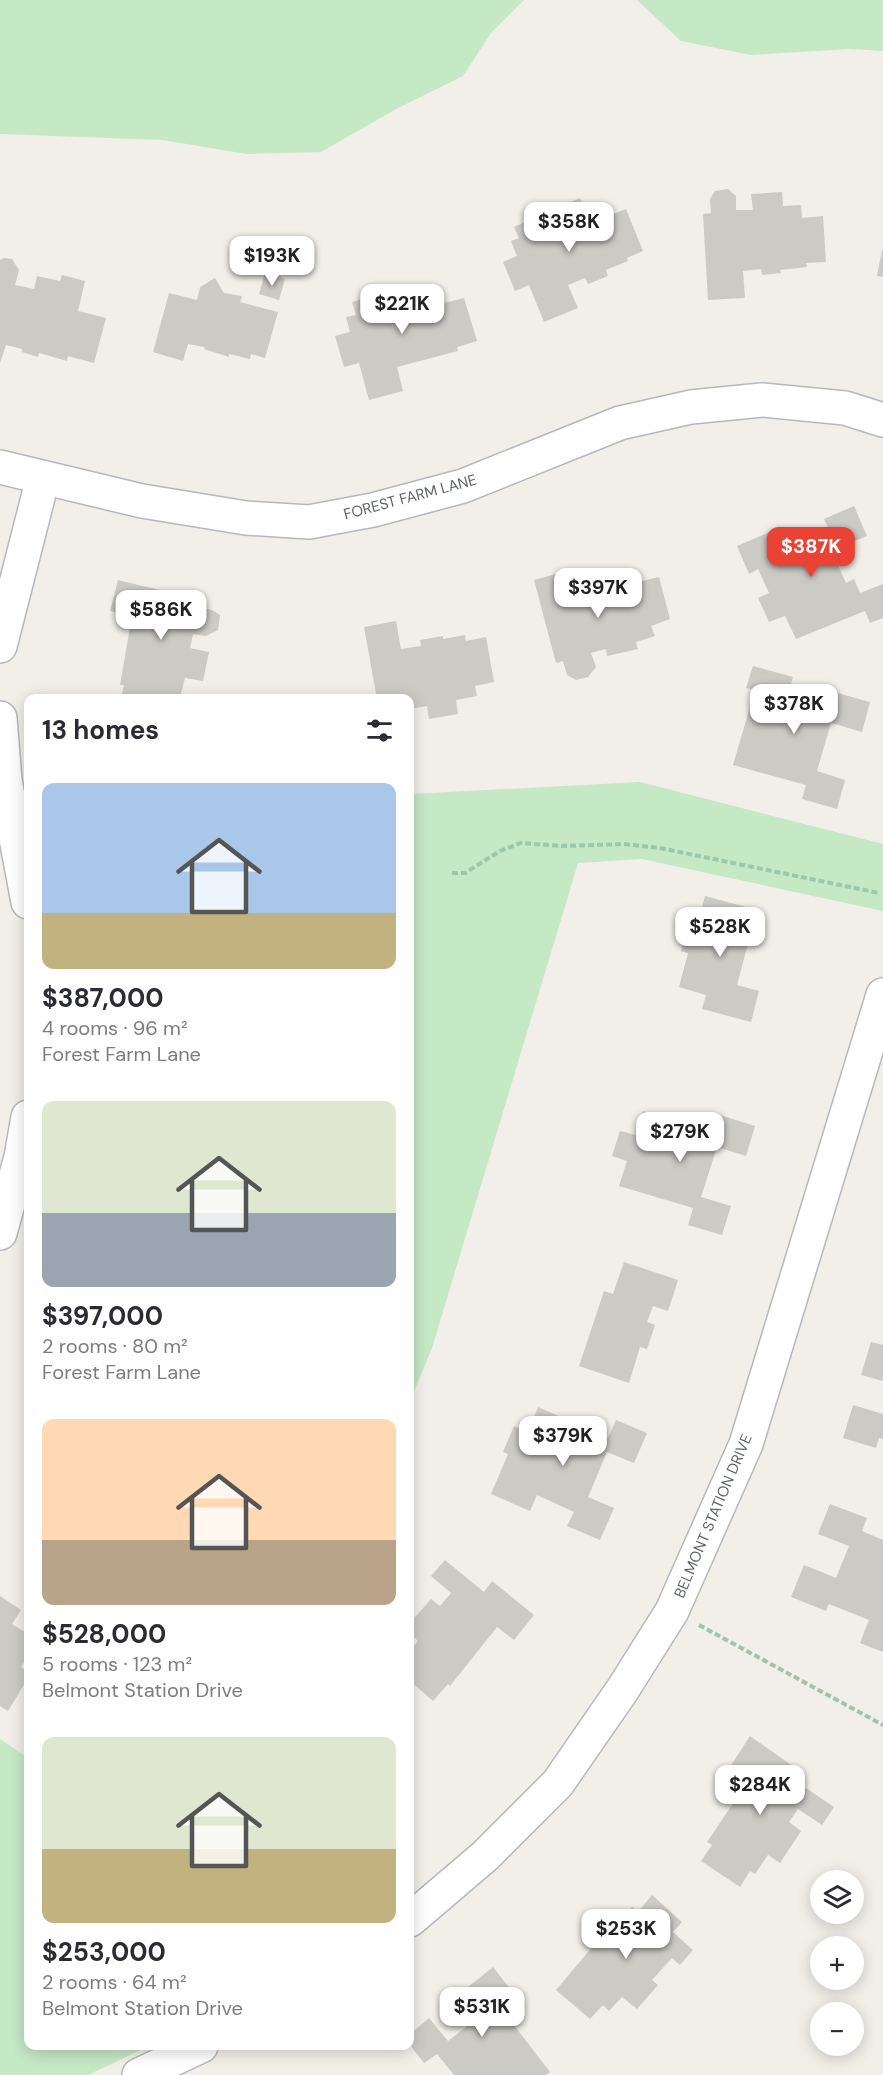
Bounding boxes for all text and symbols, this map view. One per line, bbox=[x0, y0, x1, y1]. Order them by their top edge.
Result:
pin: $358K bbox=[527, 202, 611, 253]
text: $358K bbox=[538, 208, 600, 234]
pin: $193K bbox=[230, 236, 314, 287]
text: $193K bbox=[243, 242, 301, 268]
pin: $221K bbox=[360, 284, 444, 335]
text: $221K bbox=[374, 290, 430, 316]
street label: FOREST FARM LANE bbox=[341, 470, 479, 524]
pin: $387K bbox=[769, 527, 853, 578]
text: $387K bbox=[781, 533, 841, 559]
pin: $397K bbox=[556, 568, 640, 619]
text: $397K bbox=[568, 574, 628, 600]
pin: $586K bbox=[119, 590, 203, 641]
text: $586K bbox=[130, 596, 192, 622]
pin: $378K bbox=[752, 684, 836, 735]
text: $378K bbox=[764, 690, 824, 716]
text: 13 homes bbox=[42, 713, 159, 747]
icon: filters bbox=[363, 714, 396, 747]
icon: home bbox=[165, 822, 273, 930]
pin: $528K bbox=[678, 907, 762, 958]
text: $528K bbox=[689, 913, 751, 939]
text: $387,000 bbox=[42, 981, 164, 1015]
text: 4 rooms · 96 m² bbox=[42, 1015, 188, 1041]
text: Forest Farm Lane bbox=[42, 1041, 201, 1067]
pin: $279K bbox=[638, 1112, 722, 1163]
text: $279K bbox=[650, 1118, 710, 1144]
icon: home bbox=[165, 1140, 273, 1248]
text: $397,000 bbox=[42, 1299, 163, 1333]
text: 2 rooms · 80 m² bbox=[42, 1333, 188, 1359]
text: Forest Farm Lane bbox=[42, 1359, 201, 1385]
pin: $379K bbox=[521, 1416, 605, 1467]
text: $379K bbox=[533, 1422, 593, 1448]
street label: BELMONT STATION DRIVE bbox=[669, 1431, 757, 1601]
icon: home bbox=[165, 1458, 273, 1566]
text: $528,000 bbox=[42, 1617, 166, 1651]
text: 5 rooms · 123 m² bbox=[42, 1651, 192, 1677]
text: Belmont Station Drive bbox=[42, 1677, 243, 1703]
pin: $284K bbox=[718, 1765, 802, 1816]
text: $284K bbox=[729, 1771, 791, 1797]
icon: home bbox=[165, 1776, 273, 1884]
map controls bbox=[810, 1870, 864, 2056]
button: layers bbox=[810, 1870, 864, 1924]
pin: $253K bbox=[584, 1909, 668, 1960]
text: $253K bbox=[595, 1915, 657, 1941]
text: $253,000 bbox=[42, 1935, 166, 1969]
button: + bbox=[810, 1936, 864, 1990]
text: 2 rooms · 64 m² bbox=[42, 1969, 186, 1995]
pin: $531K bbox=[440, 1987, 524, 2038]
text: $531K bbox=[454, 1993, 510, 2019]
text: Belmont Station Drive bbox=[42, 1995, 243, 2021]
button: − bbox=[810, 2002, 864, 2056]

